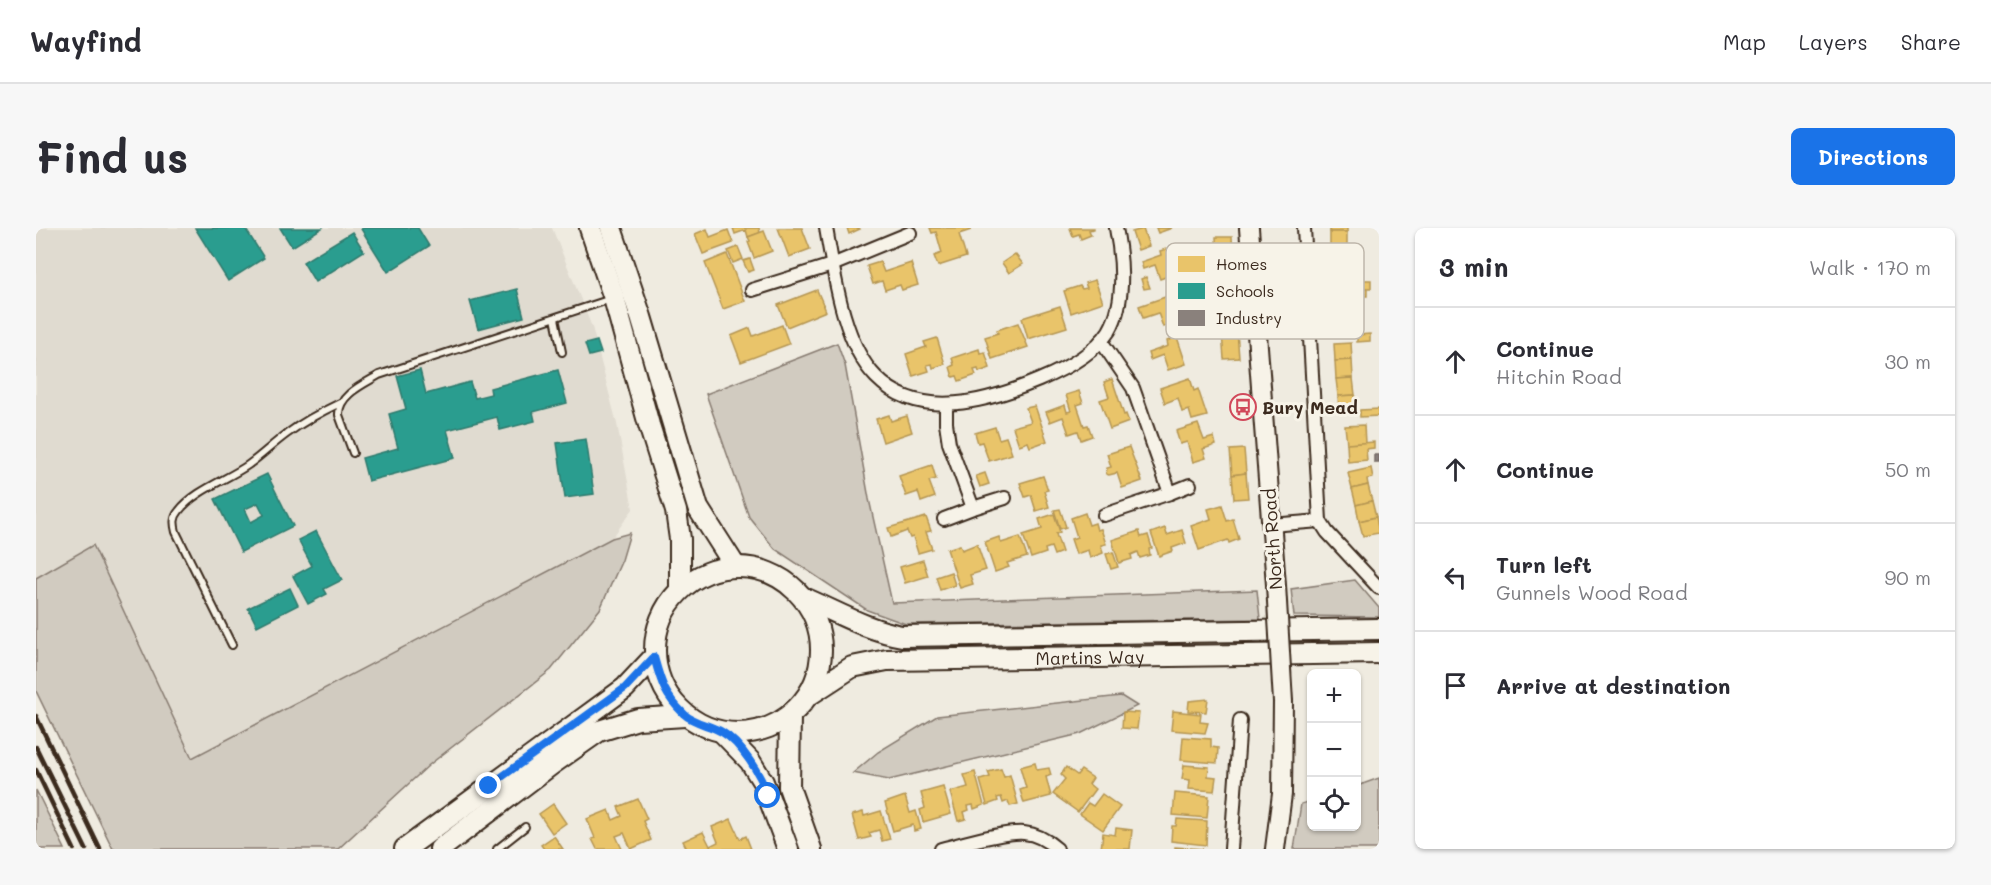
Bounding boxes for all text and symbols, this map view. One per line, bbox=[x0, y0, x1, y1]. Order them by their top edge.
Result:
text: Wayfind bbox=[30, 23, 141, 59]
text: Map bbox=[1723, 28, 1766, 55]
text: Layers bbox=[1799, 28, 1868, 55]
text: Share bbox=[1901, 28, 1961, 55]
button: Directions bbox=[1791, 128, 1955, 185]
text: Find us bbox=[36, 129, 188, 184]
legend bbox=[1166, 243, 1364, 339]
text: 3 min bbox=[1439, 250, 1508, 284]
text: Homes bbox=[1216, 253, 1267, 274]
text: Walk · 170 m bbox=[1809, 254, 1931, 280]
text: Schools bbox=[1216, 280, 1274, 301]
text: Industry bbox=[1216, 307, 1282, 328]
text: Continue bbox=[1496, 334, 1594, 363]
icon: ahead bbox=[1439, 345, 1472, 378]
text: 30 m bbox=[1885, 348, 1931, 374]
text: Hitchin Road bbox=[1496, 363, 1622, 389]
bus stop icon: Bury Mead bbox=[1228, 392, 1258, 422]
place label: Bury Mead bbox=[1262, 395, 1358, 419]
icon: ahead bbox=[1439, 453, 1472, 486]
text: Continue bbox=[1496, 455, 1594, 484]
text: 50 m bbox=[1885, 456, 1931, 482]
street label: North Road bbox=[1256, 487, 1288, 591]
text: Turn left bbox=[1496, 550, 1592, 579]
icon: left bbox=[1439, 561, 1472, 594]
text: 90 m bbox=[1885, 564, 1931, 590]
text: Gunnels Wood Road bbox=[1496, 579, 1688, 605]
street label: Martins Way bbox=[1035, 644, 1145, 670]
map controls bbox=[1307, 669, 1361, 831]
button: + bbox=[1307, 669, 1361, 723]
icon: arrive bbox=[1439, 669, 1472, 702]
text: Arrive at destination bbox=[1496, 671, 1731, 700]
button: − bbox=[1307, 723, 1361, 777]
route end bbox=[475, 772, 501, 798]
button: locate bbox=[1307, 777, 1361, 831]
route start bbox=[754, 782, 780, 808]

